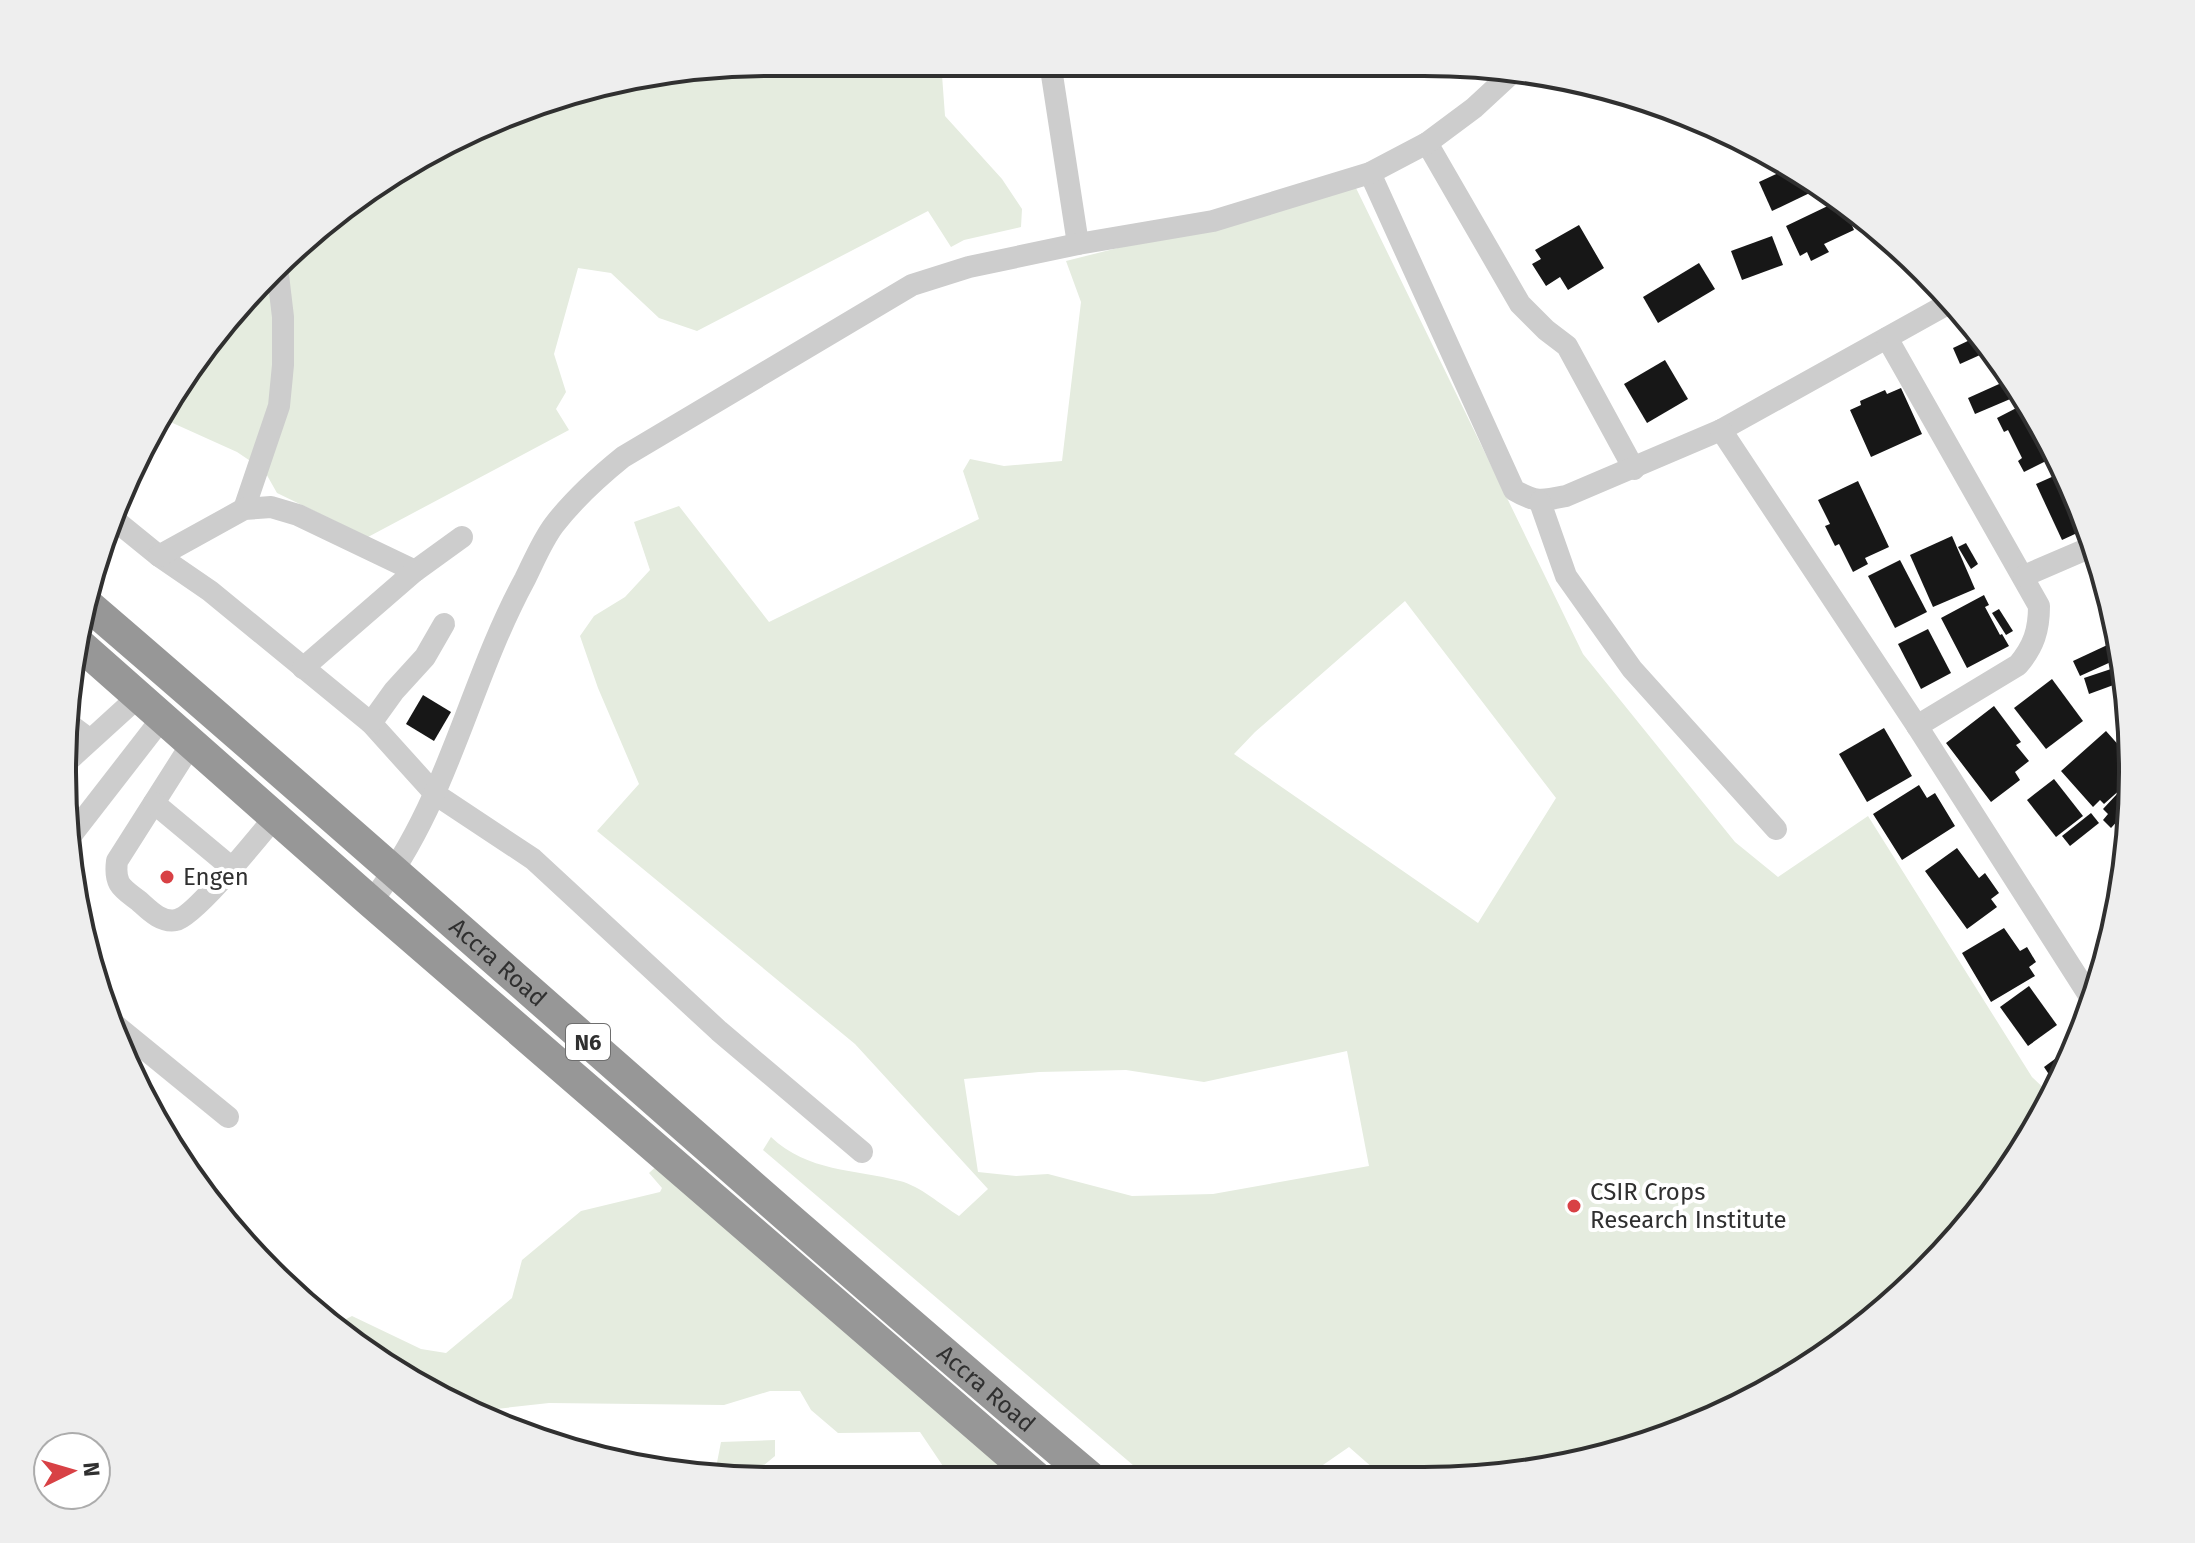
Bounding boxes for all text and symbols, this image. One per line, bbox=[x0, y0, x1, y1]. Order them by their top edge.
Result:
place label: Engen bbox=[183, 863, 249, 891]
marker: Engen bbox=[158, 868, 176, 886]
street label: Accra Road bbox=[444, 913, 552, 1013]
road number: N6 bbox=[566, 1024, 610, 1060]
place label: CSIR Crops Research Institute bbox=[1590, 1178, 1787, 1234]
marker: CSIR Crops Research Institute bbox=[1565, 1197, 1583, 1215]
street label: Accra Road bbox=[932, 1339, 1041, 1438]
north arrow bbox=[32, 1431, 112, 1511]
text: N bbox=[77, 1461, 106, 1478]

